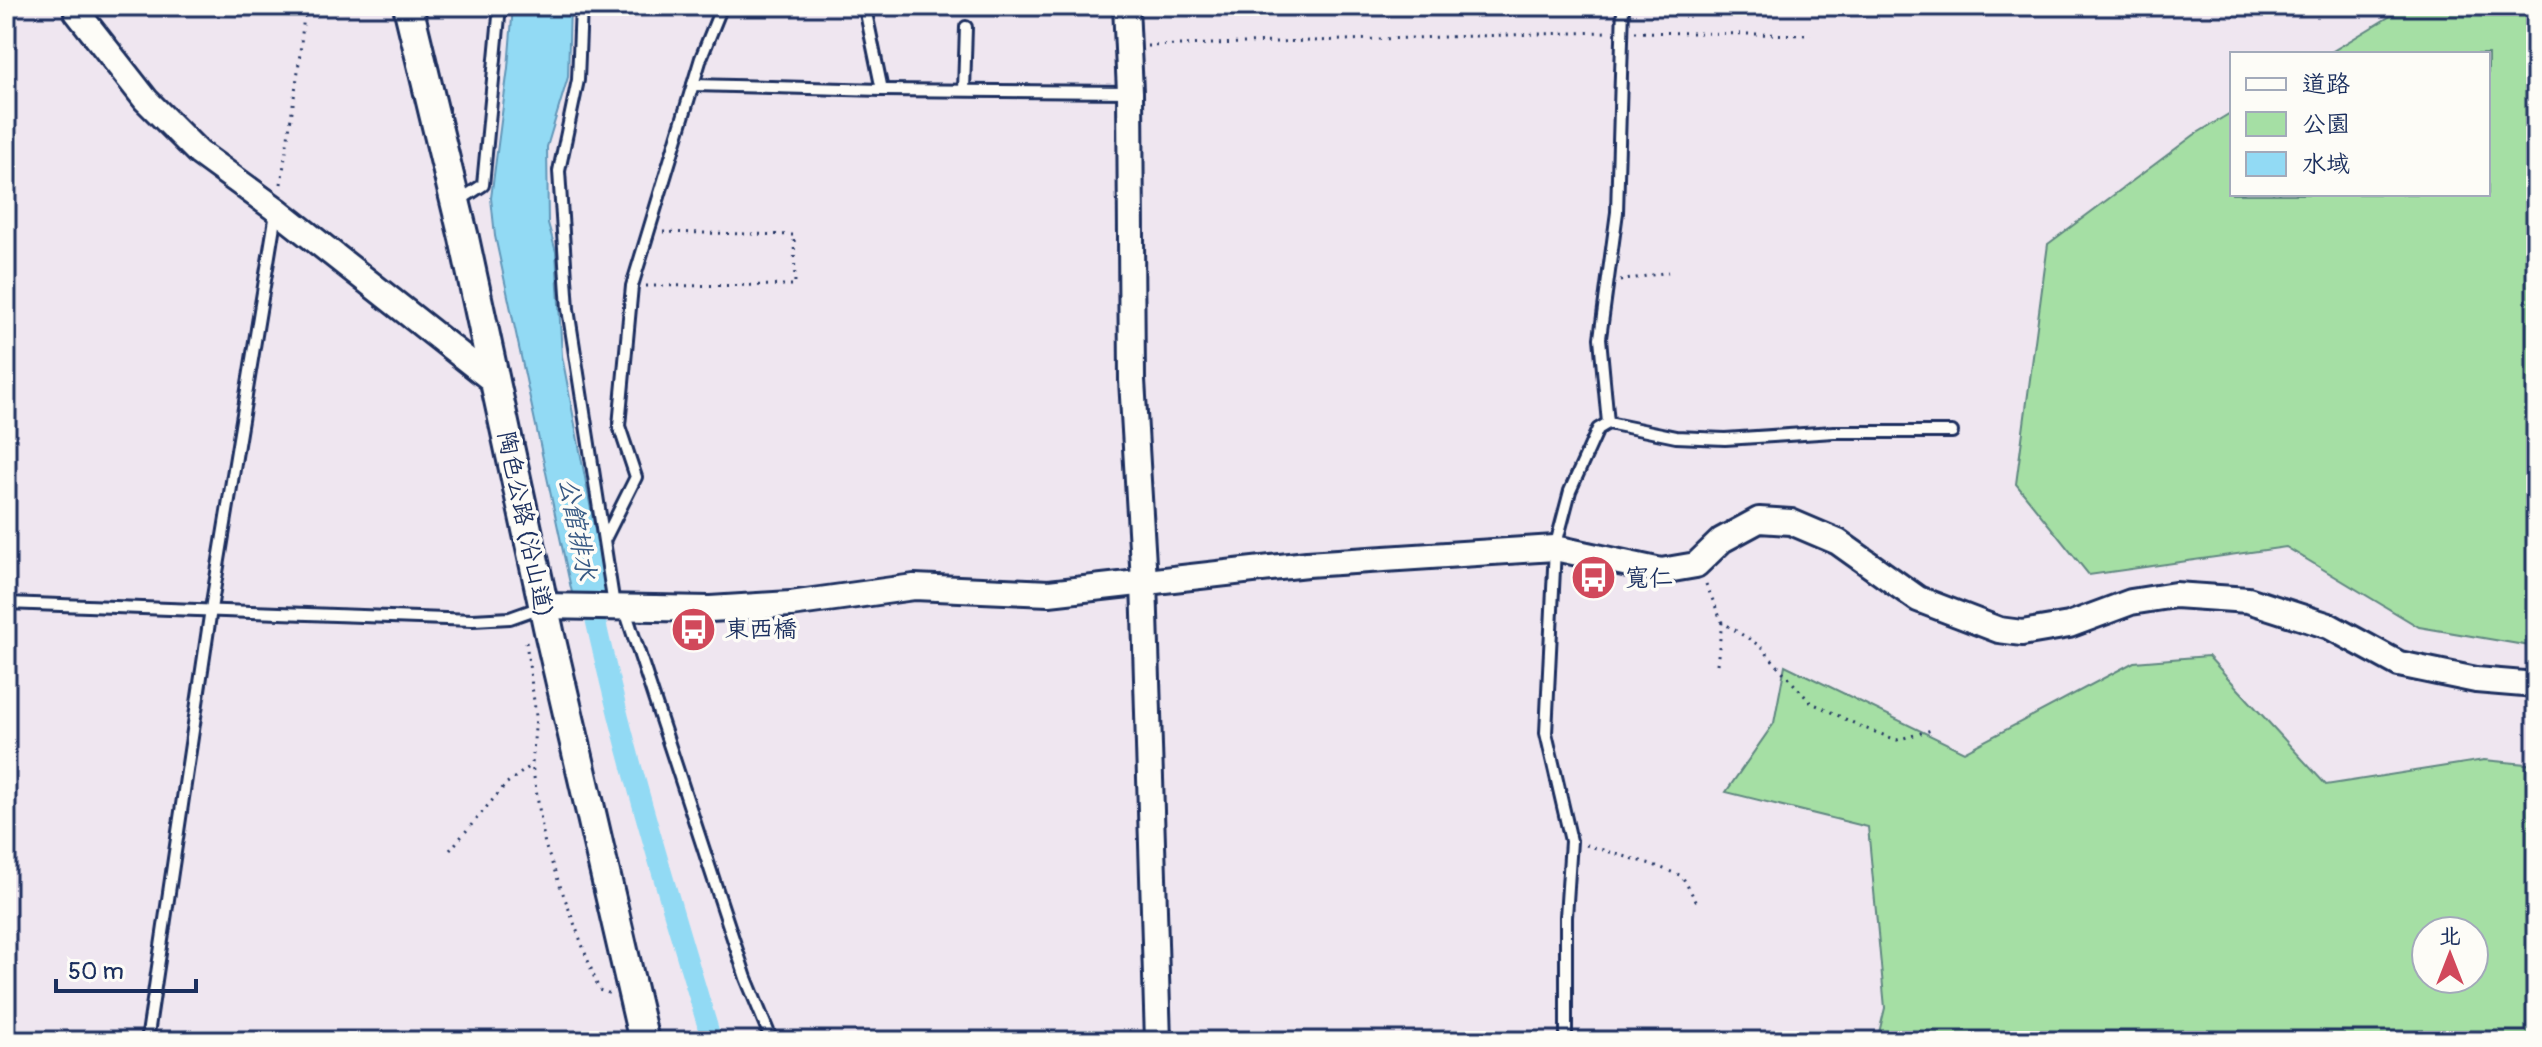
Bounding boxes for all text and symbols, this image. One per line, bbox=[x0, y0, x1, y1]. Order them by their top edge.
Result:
legend bbox=[2230, 52, 2490, 196]
text: 道路 bbox=[2302, 70, 2350, 99]
text: 公園 bbox=[2302, 110, 2350, 139]
text: 水域 bbox=[2302, 150, 2350, 179]
street label: 陶色公路 (沿山道) bbox=[491, 428, 559, 620]
water label: 公館排水 bbox=[551, 475, 603, 584]
bus stop icon: 寬仁 bbox=[1570, 554, 1618, 602]
place label: 寬仁 bbox=[1625, 564, 1673, 593]
bus stop icon: 東西橋 bbox=[670, 605, 718, 653]
place label: 東西橋 bbox=[725, 615, 797, 644]
north arrow bbox=[2410, 915, 2490, 995]
text: 北 bbox=[2439, 922, 2461, 950]
scale bar bbox=[56, 943, 196, 993]
text: 50 m bbox=[68, 957, 124, 986]

